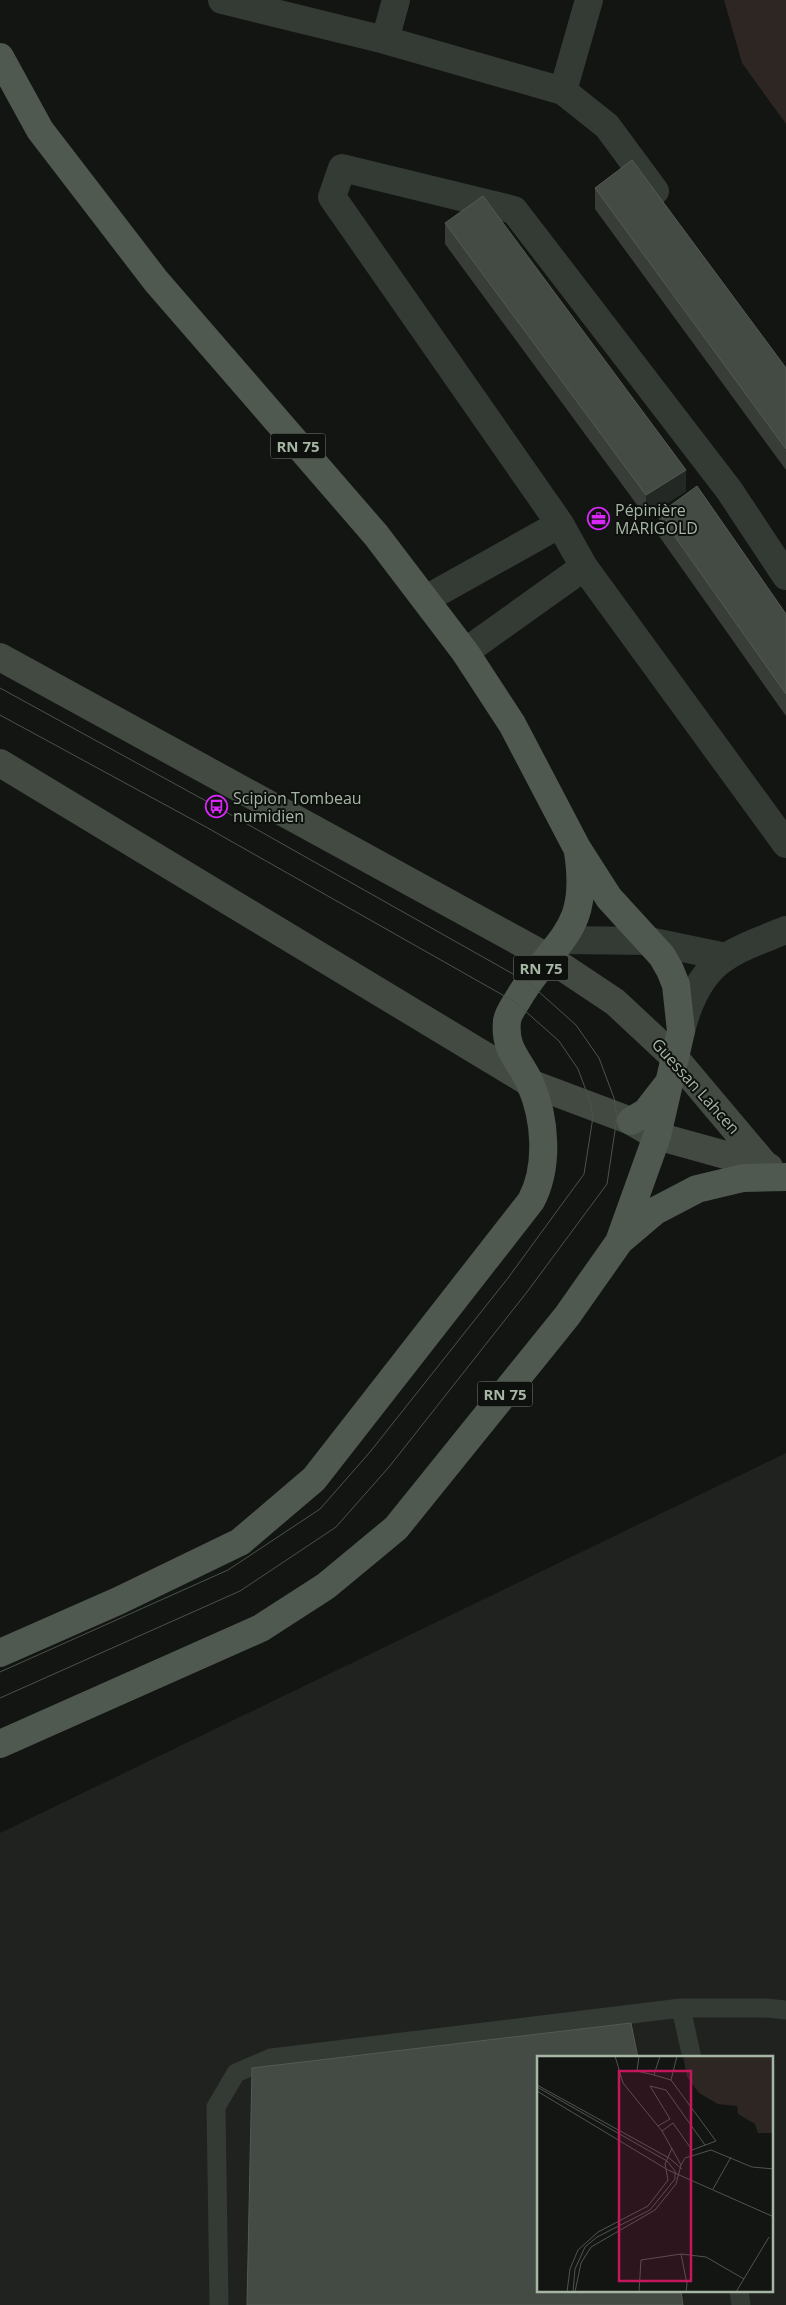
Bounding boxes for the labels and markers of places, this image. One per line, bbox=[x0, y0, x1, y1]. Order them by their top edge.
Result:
place label: Pépinière MARIGOLD bbox=[615, 499, 698, 539]
office icon: Pépinière MARIGOLD bbox=[587, 507, 611, 531]
place label: Scipion Tombeau numidien bbox=[233, 787, 362, 827]
bus stop icon: Scipion Tombeau numidien bbox=[205, 795, 229, 819]

